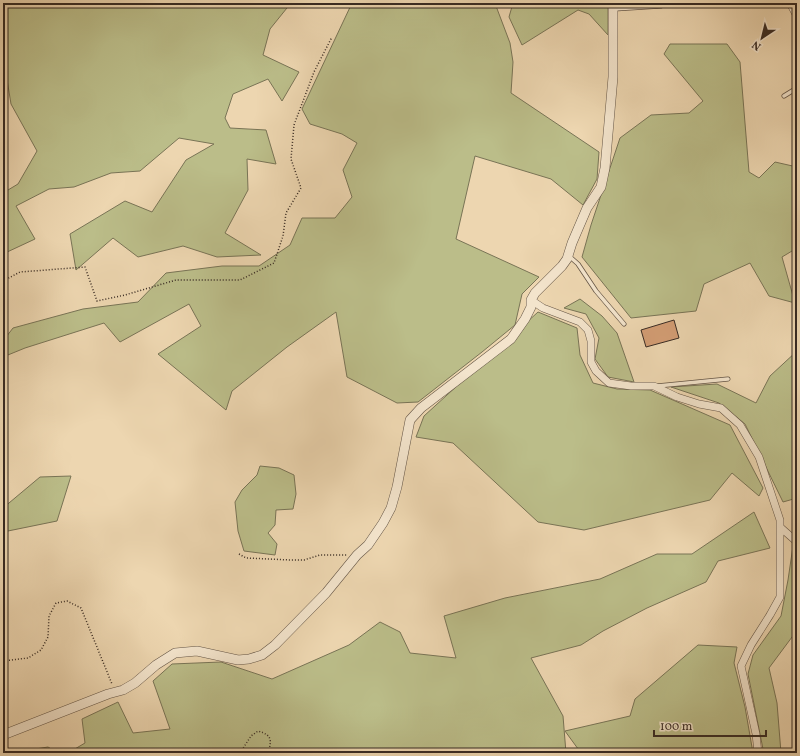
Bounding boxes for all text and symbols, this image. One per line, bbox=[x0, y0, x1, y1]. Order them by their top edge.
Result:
north arrow bbox=[742, 18, 782, 58]
text: N bbox=[750, 37, 765, 53]
scale bar bbox=[654, 712, 766, 738]
text: 100 m bbox=[660, 719, 693, 735]

